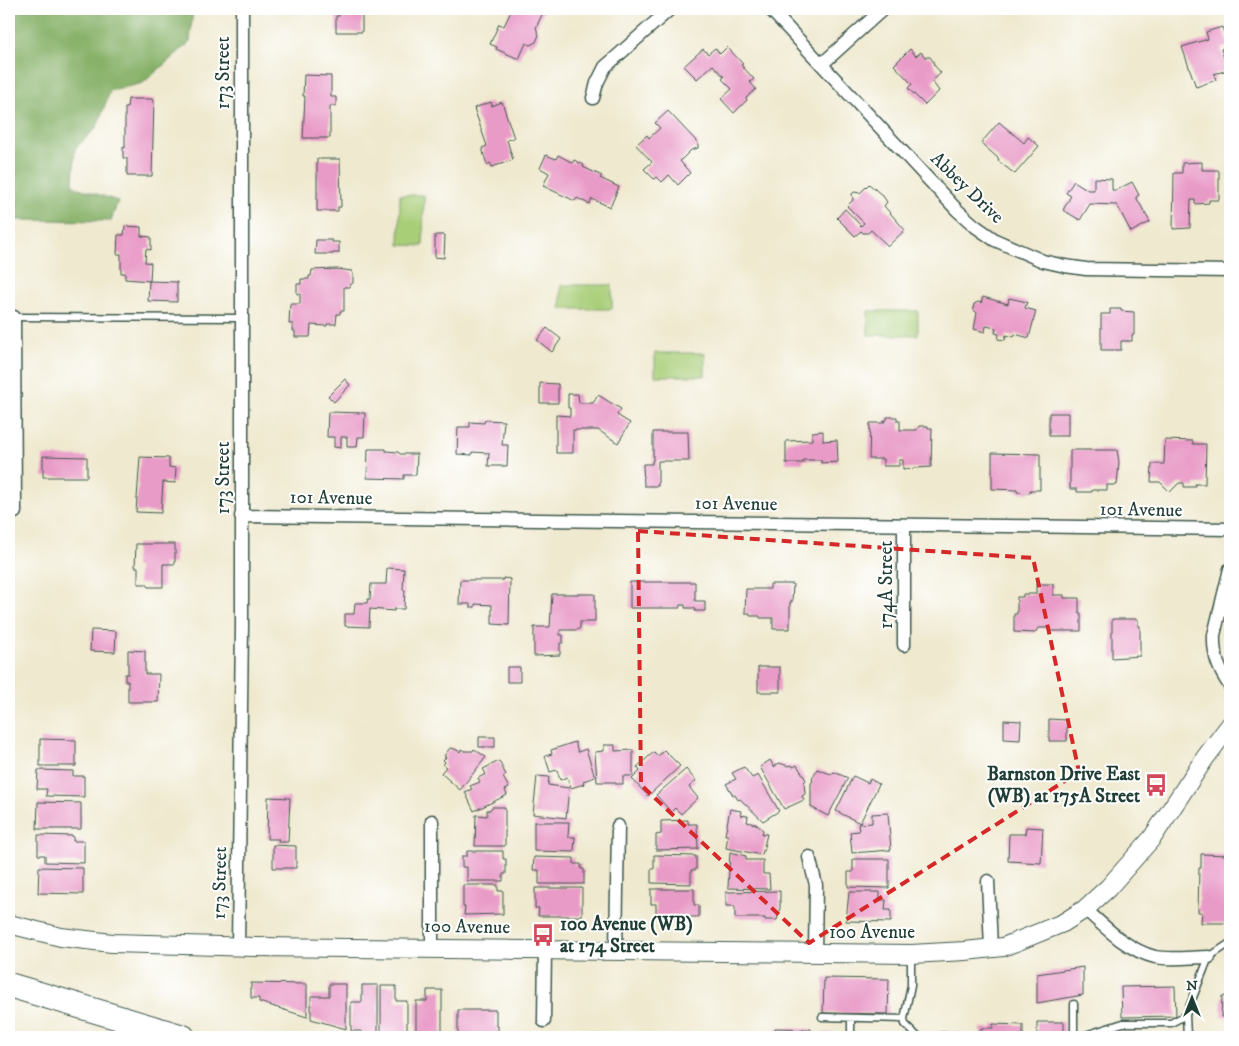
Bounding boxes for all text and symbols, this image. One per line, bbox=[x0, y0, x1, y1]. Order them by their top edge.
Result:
street label: 173 Street bbox=[212, 36, 235, 110]
street label: Abbey Drive bbox=[926, 147, 1009, 229]
street label: 173 Street bbox=[212, 441, 235, 515]
street label: 101 Avenue bbox=[289, 486, 373, 510]
street label: 101 Avenue bbox=[694, 492, 778, 516]
street label: 101 Avenue bbox=[1099, 498, 1183, 522]
street label: 174A Street bbox=[875, 541, 898, 629]
place label: Barnston Drive East (WB) at 175A Street bbox=[987, 763, 1141, 808]
bus stop icon: Barnston Drive East (WB) at 175A Street bbox=[1143, 772, 1169, 798]
street label: 173 Street bbox=[208, 846, 232, 920]
place label: 100 Avenue (WB) at 174 Street bbox=[560, 913, 693, 958]
street label: 100 Avenue bbox=[424, 915, 510, 939]
street label: 100 Avenue bbox=[829, 921, 915, 944]
bus stop icon: 100 Avenue (WB) at 174 Street bbox=[530, 922, 556, 948]
north arrow bbox=[1166, 974, 1216, 1024]
text: N bbox=[1186, 977, 1198, 995]

